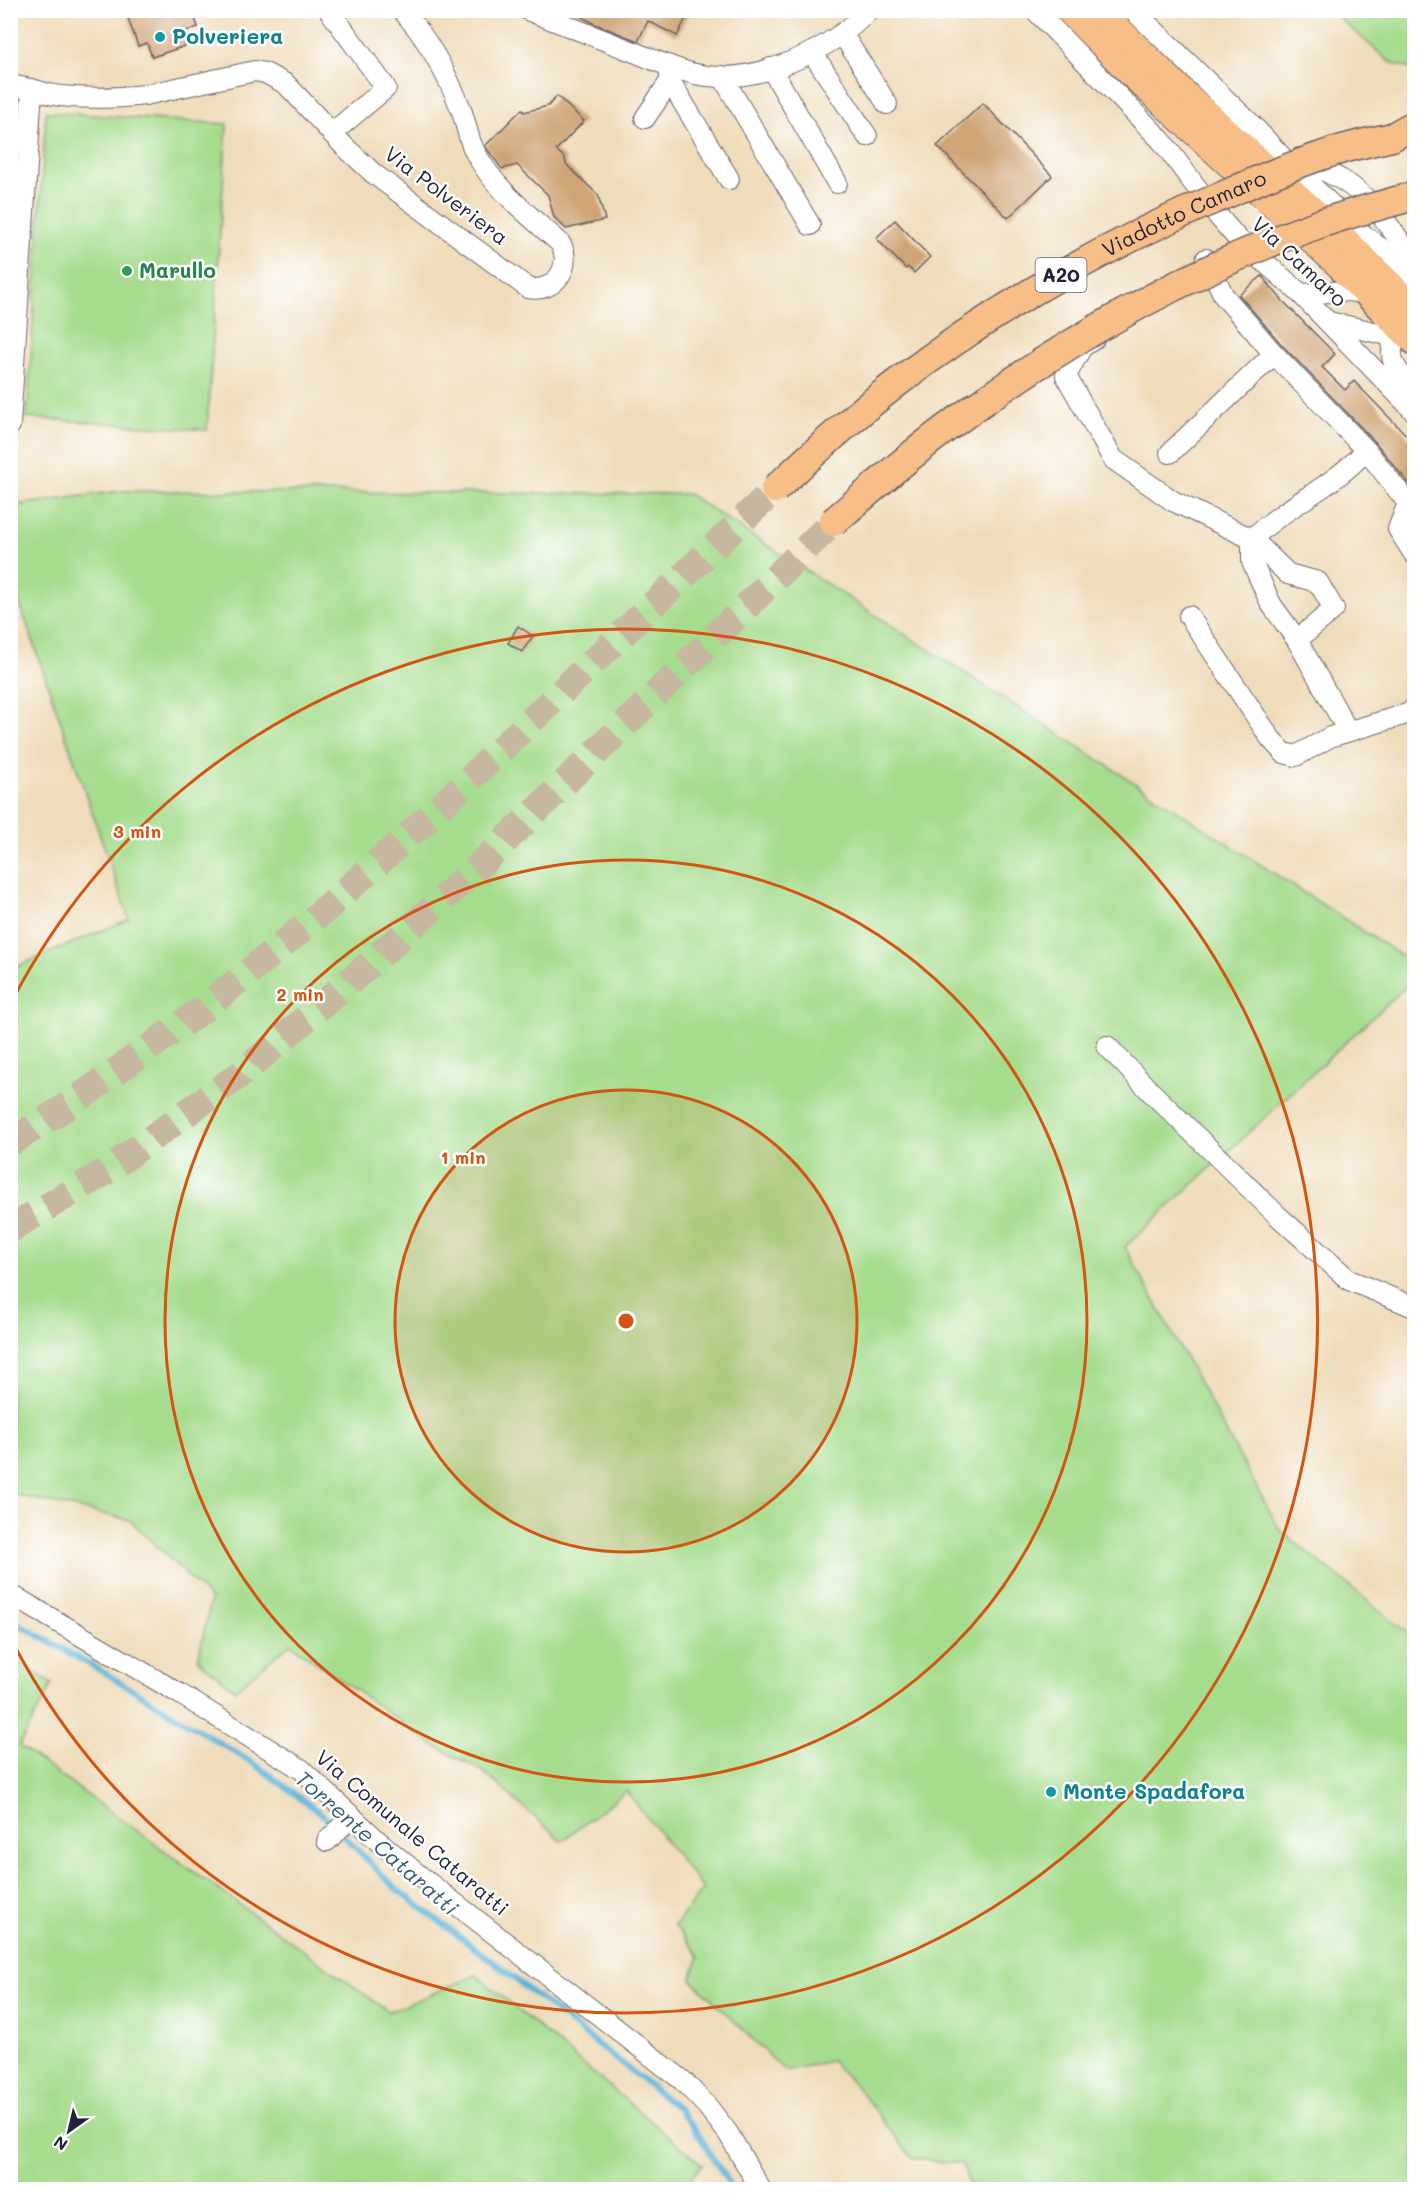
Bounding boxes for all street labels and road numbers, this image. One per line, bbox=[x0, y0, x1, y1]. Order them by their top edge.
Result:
street label: Via Polveriera bbox=[380, 139, 514, 250]
street label: Viadotto Camaro bbox=[1097, 163, 1270, 262]
street label: Via Camaro bbox=[1247, 210, 1353, 312]
road number: A20 bbox=[1036, 258, 1086, 292]
street label: Via Comunale Cataratti bbox=[311, 1743, 515, 1921]

